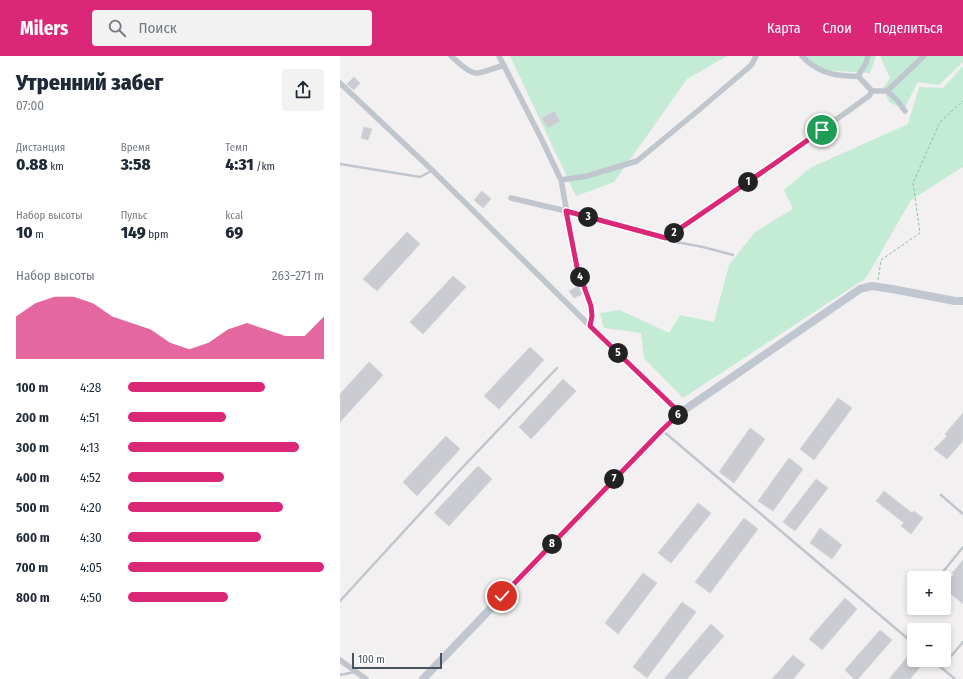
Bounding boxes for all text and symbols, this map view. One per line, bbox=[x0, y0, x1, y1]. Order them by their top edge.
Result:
search box bbox=[92, 10, 372, 46]
text: Milers bbox=[20, 17, 68, 40]
icon: search bbox=[106, 17, 128, 39]
text: Поиск bbox=[138, 19, 177, 37]
text: Карта bbox=[767, 20, 801, 37]
text: Слои bbox=[823, 20, 852, 37]
text: Поделиться bbox=[874, 20, 943, 37]
text: Утренний забег bbox=[16, 69, 163, 96]
button: share bbox=[282, 69, 324, 111]
text: 07:00 bbox=[16, 98, 44, 113]
pin bbox=[805, 113, 839, 147]
icon: arrive bbox=[811, 119, 833, 141]
text: Дистанция bbox=[16, 141, 65, 154]
text: Время bbox=[121, 141, 150, 154]
text: Темп bbox=[225, 141, 248, 154]
text: 0.88 bbox=[16, 154, 48, 175]
text: 3:58 bbox=[121, 154, 151, 175]
text: 4:31 bbox=[225, 154, 254, 175]
text: km bbox=[48, 160, 64, 173]
text: /km bbox=[254, 160, 275, 173]
pin: 1 bbox=[738, 172, 758, 192]
text: 1 bbox=[746, 175, 750, 188]
pin: 3 bbox=[578, 207, 598, 227]
text: Набор высоты bbox=[16, 209, 83, 222]
text: Пульс bbox=[121, 209, 148, 222]
text: kcal bbox=[225, 209, 243, 222]
text: 3 bbox=[585, 210, 591, 223]
text: 10 bbox=[16, 222, 33, 243]
text: 149 bbox=[121, 222, 146, 243]
text: 69 bbox=[225, 222, 243, 243]
pin: 2 bbox=[664, 223, 684, 243]
text: 2 bbox=[671, 226, 677, 239]
text: m bbox=[33, 228, 44, 241]
text: bpm bbox=[146, 228, 168, 241]
pin: 4 bbox=[570, 267, 590, 287]
text: Набор высоты bbox=[16, 268, 95, 283]
text: 263–271 m bbox=[272, 268, 324, 283]
text: 4 bbox=[577, 270, 583, 283]
pin: 5 bbox=[608, 343, 628, 363]
text: 5 bbox=[615, 346, 621, 359]
text: 100 m bbox=[16, 380, 48, 395]
text: 4:28 bbox=[80, 380, 101, 395]
pin: 6 bbox=[668, 405, 688, 425]
text: 6 bbox=[675, 408, 681, 421]
text: 200 m bbox=[16, 410, 49, 425]
text: 4:51 bbox=[80, 410, 100, 425]
text: 300 m bbox=[16, 440, 49, 455]
text: 4:13 bbox=[80, 440, 99, 455]
pin: 7 bbox=[604, 469, 624, 489]
text: 400 m bbox=[16, 470, 50, 485]
text: 4:52 bbox=[80, 470, 101, 485]
text: 7 bbox=[612, 472, 616, 485]
text: 500 m bbox=[16, 500, 49, 515]
text: 4:20 bbox=[80, 500, 102, 515]
text: 600 m bbox=[16, 530, 50, 545]
text: 4:30 bbox=[80, 530, 102, 545]
pin: 8 bbox=[542, 534, 562, 554]
text: 8 bbox=[549, 537, 555, 550]
text: 700 m bbox=[16, 560, 48, 575]
text: 4:05 bbox=[80, 560, 102, 575]
map controls bbox=[907, 571, 951, 667]
button: + bbox=[907, 571, 951, 615]
pin bbox=[485, 579, 519, 613]
icon: check bbox=[491, 585, 513, 607]
text: 800 m bbox=[16, 590, 50, 605]
text: 4:50 bbox=[80, 590, 102, 605]
button: − bbox=[907, 623, 951, 667]
scale bar bbox=[352, 651, 442, 670]
text: 100 m bbox=[358, 653, 385, 666]

